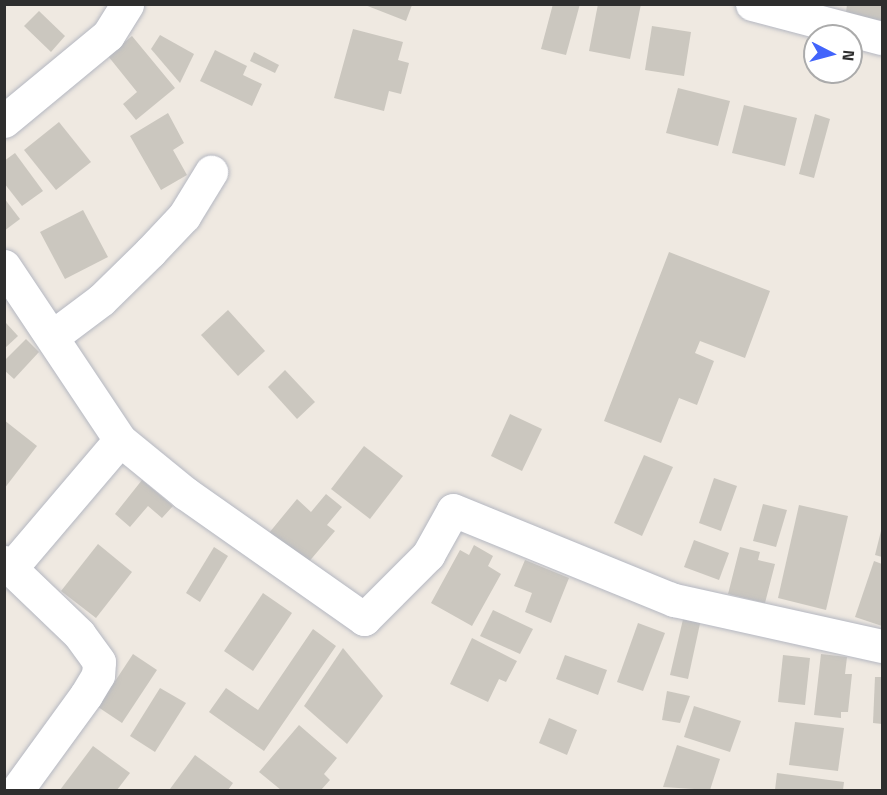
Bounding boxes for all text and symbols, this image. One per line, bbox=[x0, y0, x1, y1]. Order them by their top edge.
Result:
north arrow bbox=[803, 24, 863, 84]
text: N bbox=[836, 49, 861, 62]

